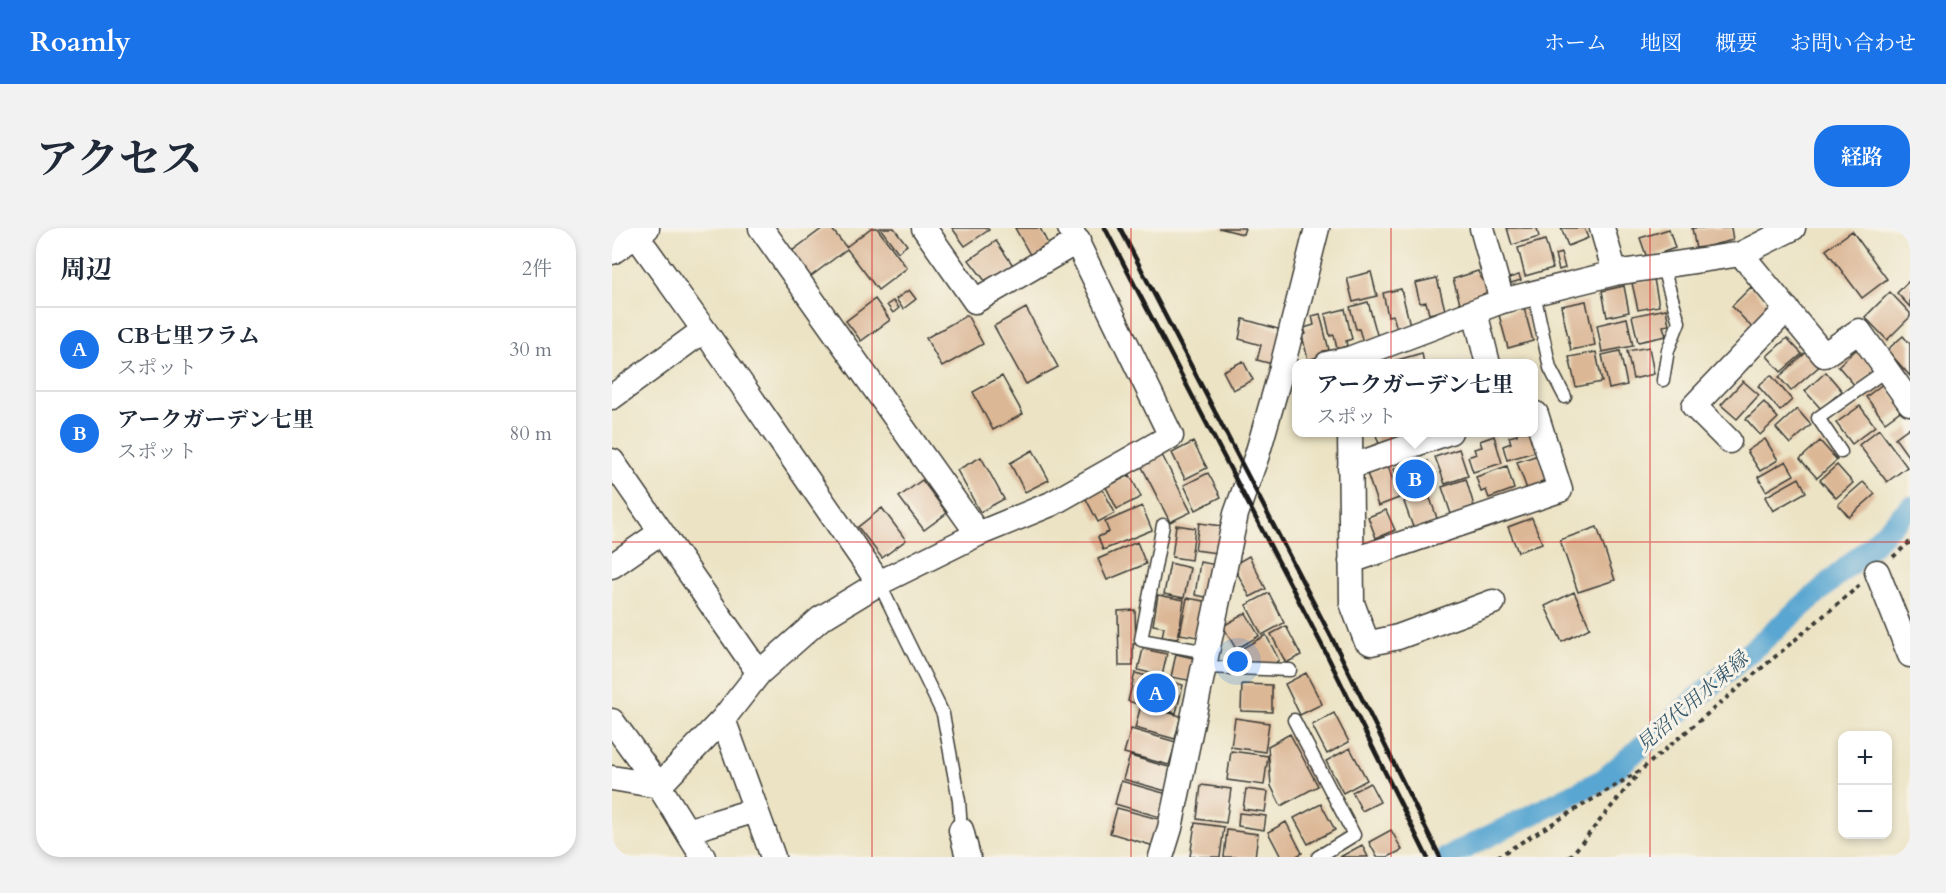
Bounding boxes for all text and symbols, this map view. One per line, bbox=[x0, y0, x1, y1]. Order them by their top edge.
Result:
text: Roamly bbox=[30, 23, 131, 61]
text: ホーム bbox=[1544, 29, 1607, 58]
text: 地図 bbox=[1640, 29, 1682, 58]
text: 概要 bbox=[1715, 29, 1757, 58]
text: お問い合わせ bbox=[1790, 29, 1916, 58]
button: 経路 bbox=[1814, 125, 1910, 187]
text: アクセス bbox=[36, 131, 203, 188]
text: 周辺 bbox=[60, 252, 112, 287]
text: 2件 bbox=[522, 255, 552, 282]
text: CB七里フラム bbox=[117, 321, 260, 351]
text: A bbox=[72, 336, 87, 363]
text: 30 m bbox=[509, 336, 552, 363]
text: スポット bbox=[117, 354, 197, 381]
popup bbox=[1292, 359, 1538, 437]
text: アークガーデン七里 bbox=[1317, 370, 1513, 400]
text: スポット bbox=[1317, 403, 1397, 430]
text: アークガーデン七里 bbox=[117, 405, 314, 435]
text: B bbox=[72, 420, 87, 447]
text: 80 m bbox=[509, 420, 552, 447]
text: スポット bbox=[117, 438, 197, 465]
pin: B bbox=[1396, 456, 1434, 502]
water label: 見沼代用水東縁 bbox=[1630, 645, 1755, 758]
your location bbox=[1223, 647, 1252, 676]
pin: A bbox=[1136, 670, 1176, 716]
map controls bbox=[1838, 731, 1892, 839]
button: + bbox=[1838, 731, 1892, 785]
button: − bbox=[1838, 785, 1892, 839]

